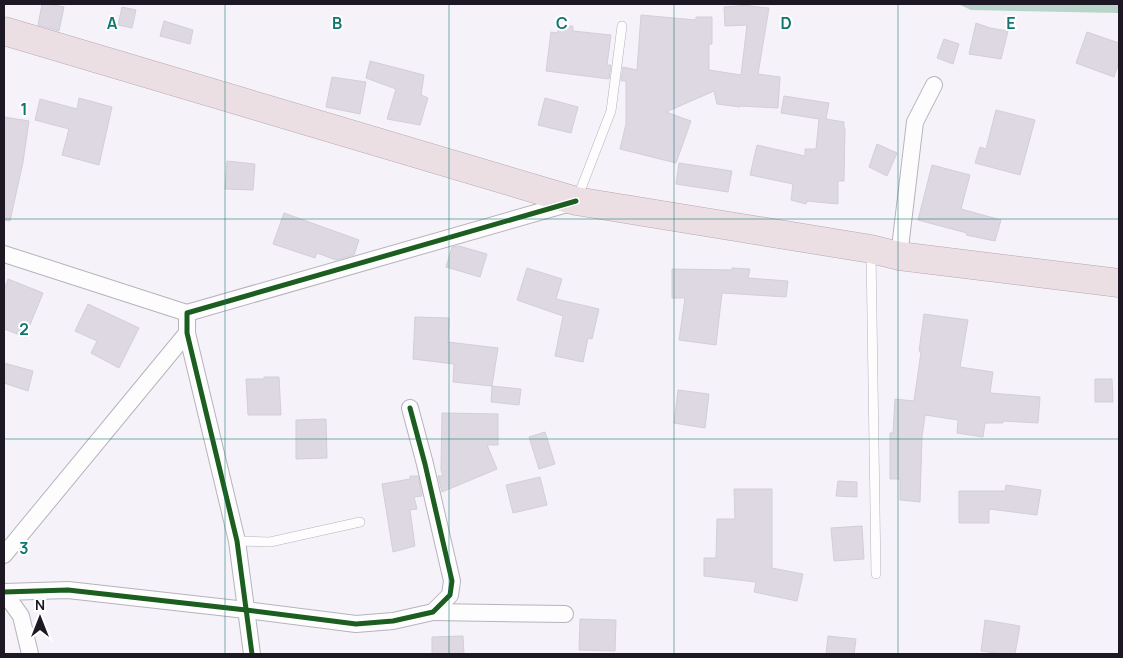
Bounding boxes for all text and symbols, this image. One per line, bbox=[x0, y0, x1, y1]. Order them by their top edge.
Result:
text: A bbox=[107, 12, 118, 34]
text: B bbox=[332, 12, 342, 34]
text: C bbox=[556, 12, 568, 34]
text: D bbox=[780, 12, 792, 34]
text: E bbox=[1006, 12, 1016, 34]
text: 1 bbox=[20, 98, 28, 120]
text: 2 bbox=[19, 318, 29, 340]
text: 3 bbox=[19, 537, 29, 559]
north arrow bbox=[15, 593, 65, 643]
text: N bbox=[35, 595, 45, 614]

